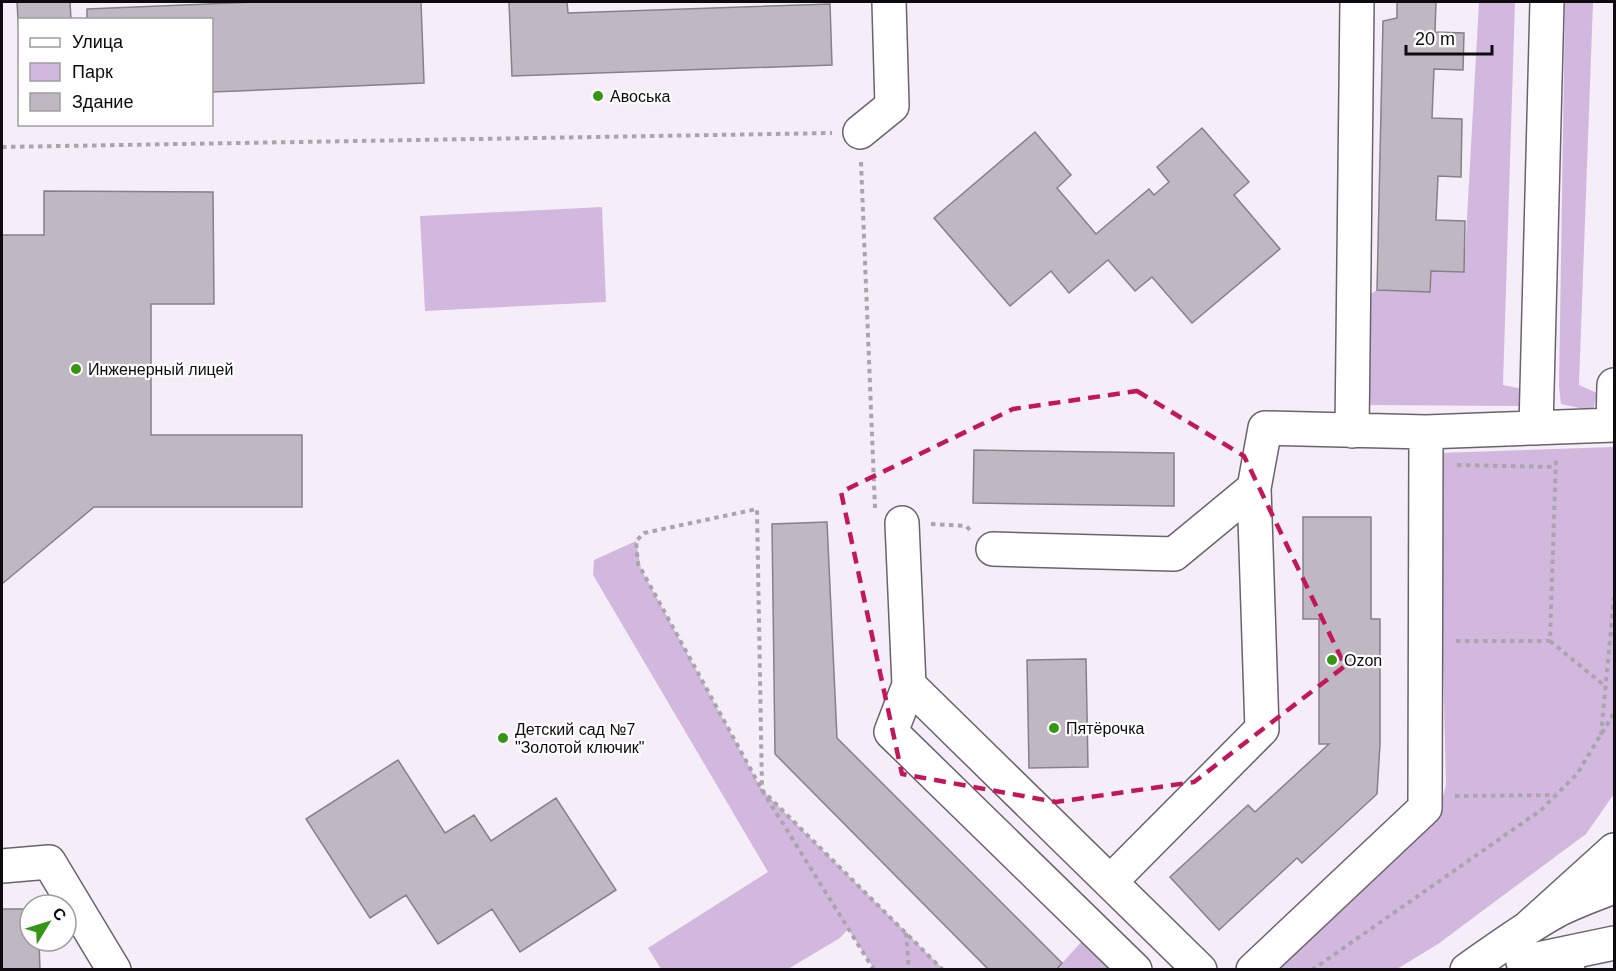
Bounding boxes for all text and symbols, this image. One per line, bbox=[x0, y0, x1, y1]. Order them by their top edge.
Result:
legend bbox=[18, 18, 213, 126]
scale bar bbox=[1406, 18, 1492, 56]
text: 20 m bbox=[1415, 29, 1455, 49]
text: Улица bbox=[72, 32, 124, 52]
text: Парк bbox=[72, 62, 113, 82]
place label: Авоська bbox=[610, 88, 671, 105]
marker: Авоська bbox=[591, 89, 605, 103]
text: Здание bbox=[72, 92, 133, 112]
place label: Инженерный лицей bbox=[88, 361, 233, 378]
marker: Инженерный лицей bbox=[69, 362, 83, 376]
place label: Ozon bbox=[1344, 652, 1382, 669]
marker: Ozon bbox=[1325, 653, 1339, 667]
place label: Пятёрочка bbox=[1066, 720, 1145, 737]
place label: Детский сад №7 "Золотой ключик" bbox=[515, 721, 645, 756]
marker: Пятёрочка bbox=[1047, 721, 1061, 735]
marker: Детский сад №7 "Золотой ключик" bbox=[496, 731, 510, 745]
north arrow bbox=[18, 893, 78, 953]
text: С bbox=[49, 904, 70, 924]

